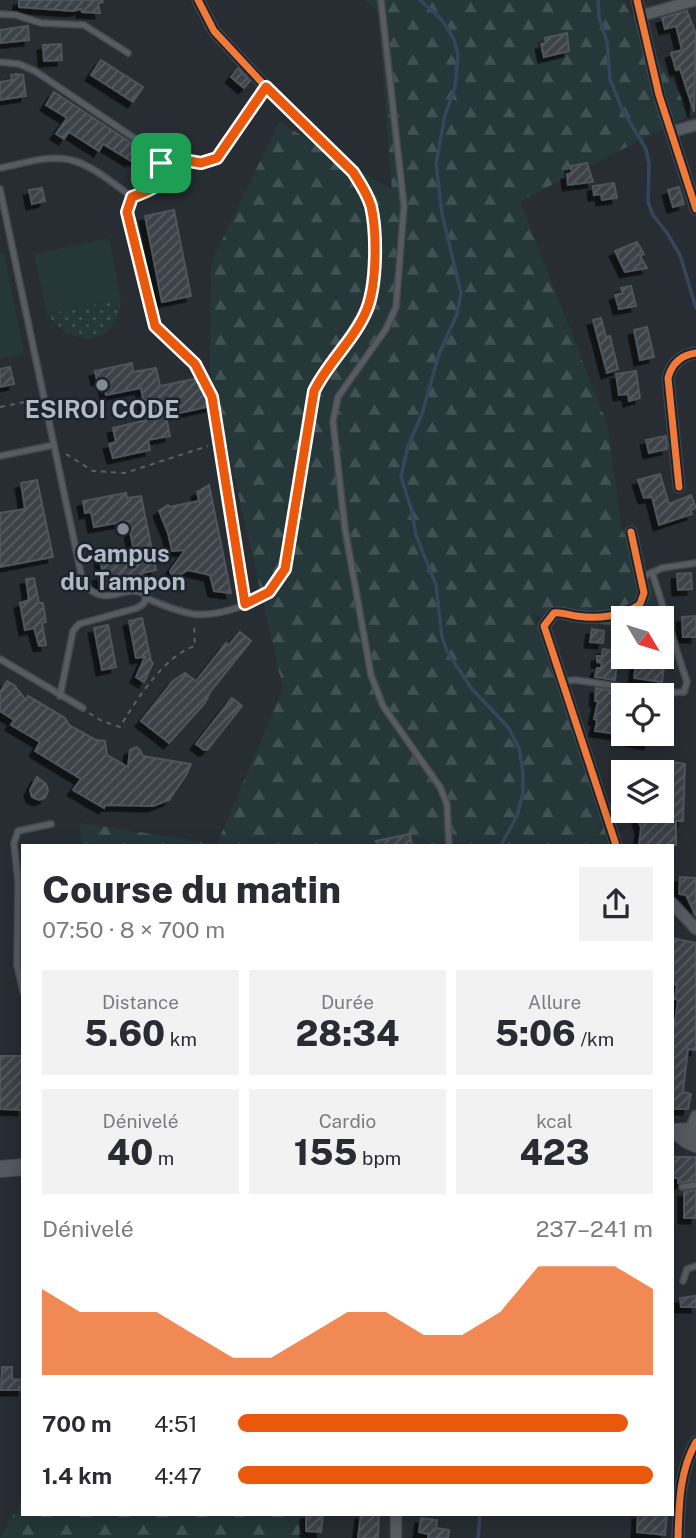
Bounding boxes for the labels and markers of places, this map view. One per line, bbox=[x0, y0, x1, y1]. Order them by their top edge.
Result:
pin bbox=[131, 133, 191, 193]
marker: ESIROI CODE bbox=[94, 377, 110, 393]
place label: ESIROI CODE bbox=[25, 395, 179, 423]
marker: Campus du Tampon bbox=[115, 521, 131, 537]
place label: Campus du Tampon bbox=[60, 539, 186, 595]

